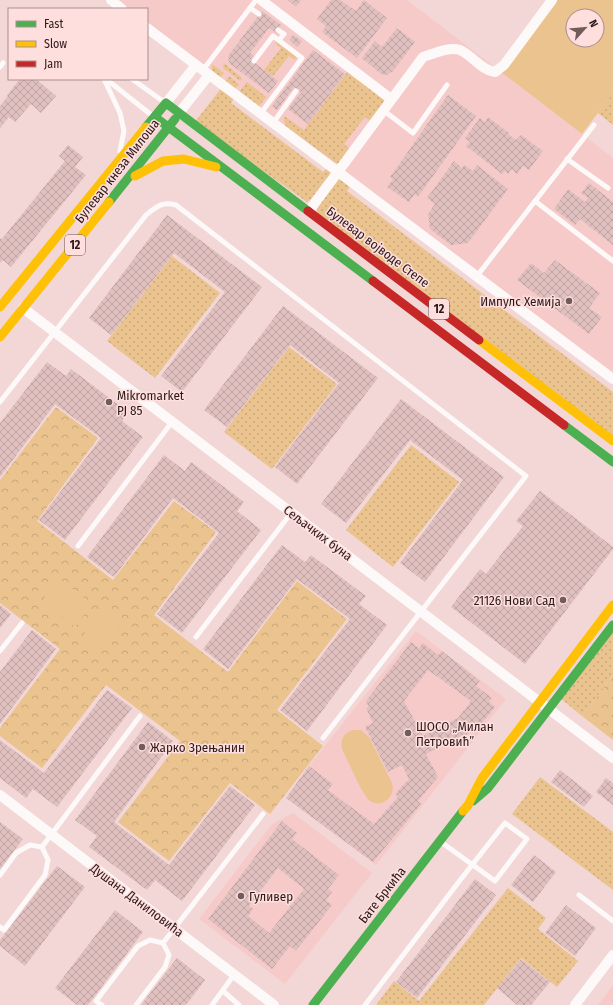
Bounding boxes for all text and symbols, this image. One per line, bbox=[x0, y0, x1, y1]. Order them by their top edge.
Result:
legend bbox=[8, 8, 148, 80]
north arrow bbox=[565, 8, 605, 48]
text: Fast bbox=[44, 17, 63, 31]
text: N bbox=[586, 18, 601, 30]
text: Slow bbox=[44, 37, 67, 51]
text: Jam bbox=[44, 57, 62, 71]
street label: Булевар кнеза Милоша bbox=[72, 116, 162, 226]
street label: Булевар војводе Степе bbox=[324, 203, 432, 291]
road number: 12 bbox=[65, 235, 85, 255]
place label: Импулс Хемија bbox=[480, 294, 561, 309]
marker: Импулс Хемија bbox=[564, 296, 574, 306]
road number: 12 bbox=[429, 299, 449, 319]
place label: Mikromarket PJ 85 bbox=[117, 388, 185, 418]
marker: Mikromarket PJ 85 bbox=[104, 397, 114, 407]
street label: Сељачких буна bbox=[281, 502, 355, 564]
place label: 21126 Нови Сад bbox=[474, 593, 555, 608]
marker: 21126 Нови Сад bbox=[558, 595, 568, 605]
place label: ШОСО „Милан Петровић” bbox=[416, 719, 494, 749]
marker: ШОСО „Милан Петровић” bbox=[403, 728, 413, 738]
place label: Жарко Зрењанин bbox=[150, 740, 245, 755]
marker: Жарко Зрењанин bbox=[137, 742, 147, 752]
street label: Душана Даниловића bbox=[87, 859, 187, 940]
street label: Бате Бркића bbox=[355, 864, 409, 926]
place label: Гуливер bbox=[249, 889, 293, 904]
marker: Гуливер bbox=[236, 891, 246, 901]

